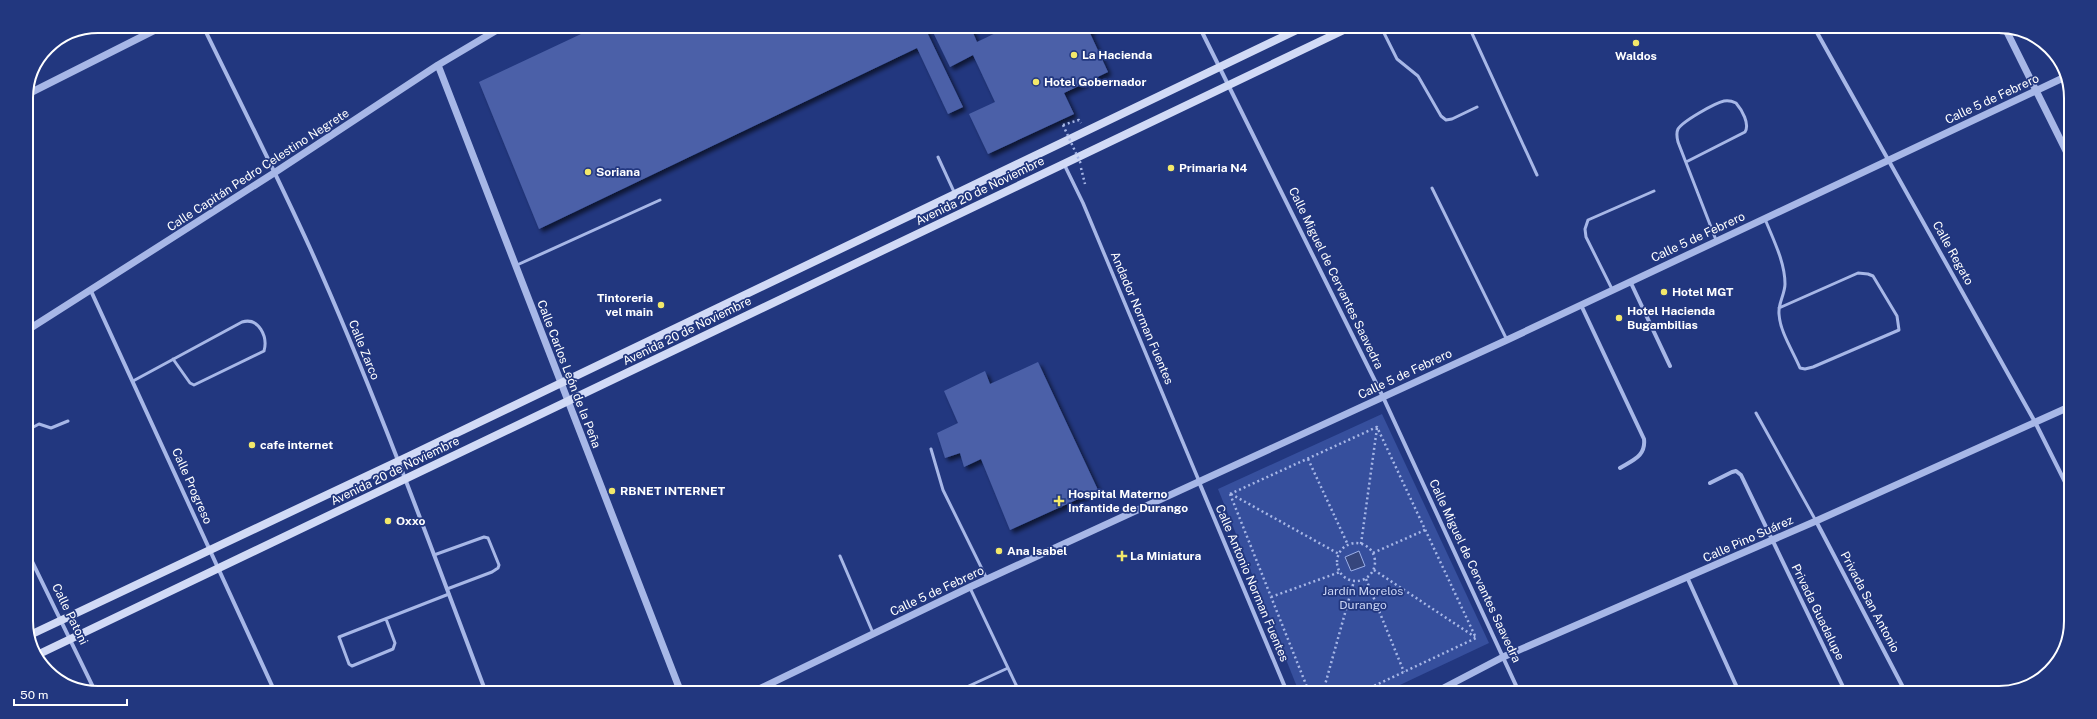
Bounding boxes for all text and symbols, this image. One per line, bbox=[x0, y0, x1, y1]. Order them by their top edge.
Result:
marker: Waldos bbox=[1631, 38, 1641, 48]
place label: La Hacienda bbox=[1082, 48, 1152, 62]
place label: Waldos bbox=[1615, 49, 1657, 63]
marker: La Hacienda bbox=[1069, 50, 1079, 60]
street label: Calle 5 de Febrero bbox=[1943, 71, 2041, 127]
place label: Hotel Gobernador bbox=[1044, 75, 1146, 89]
marker: Hotel Gobernador bbox=[1031, 77, 1041, 87]
street label: Calle Capitán Pedro Celestino Negrete bbox=[164, 106, 352, 234]
street label: Avenida 20 de Noviembre bbox=[913, 154, 1047, 228]
place label: Primaria N4 bbox=[1179, 161, 1248, 175]
marker: Primaria N4 bbox=[1166, 163, 1176, 173]
place label: Soriana bbox=[596, 165, 640, 179]
marker: Soriana bbox=[583, 167, 593, 177]
street label: Calle Miguel de Cervantes Saavedra bbox=[1286, 185, 1386, 371]
street label: Calle 5 de Febrero bbox=[1649, 209, 1747, 265]
street label: Calle Regato bbox=[1930, 219, 1976, 288]
street label: Andador Norman Fuentes bbox=[1108, 250, 1176, 386]
place label: Hotel MGT bbox=[1672, 285, 1734, 299]
marker: Hotel MGT bbox=[1659, 287, 1669, 297]
place label: Tintoreria vel main bbox=[597, 291, 653, 319]
street label: Avenida 20 de Noviembre bbox=[620, 294, 754, 368]
street label: Calle Carlos León de la Peña bbox=[534, 298, 604, 450]
marker: Tintoreria vel main bbox=[656, 300, 666, 310]
place label: Hotel Hacienda Bugambilias bbox=[1627, 304, 1715, 332]
marker: Hotel Hacienda Bugambilias bbox=[1614, 313, 1624, 323]
street label: Calle Zarco bbox=[346, 318, 382, 382]
street label: Calle 5 de Febrero bbox=[1356, 346, 1454, 402]
street label: Avenida 20 de Noviembre bbox=[328, 434, 462, 508]
place label: cafe internet bbox=[260, 438, 333, 452]
marker: cafe internet bbox=[247, 440, 257, 450]
street label: Calle Progreso bbox=[169, 446, 215, 526]
street label: Calle Miguel de Cervantes Saavedra bbox=[1426, 477, 1524, 665]
place label: RBNET INTERNET bbox=[620, 484, 726, 498]
marker: RBNET INTERNET bbox=[607, 486, 617, 496]
place label: Hospital Materno Infantide de Durango bbox=[1068, 487, 1188, 515]
marker: Hospital Materno Infantide de Durango bbox=[1053, 495, 1065, 507]
street label: Calle Antonio Norman Fuentes bbox=[1212, 502, 1292, 664]
street label: Calle Pino Suárez bbox=[1701, 513, 1795, 565]
place label: Oxxo bbox=[396, 514, 425, 528]
marker: Oxxo bbox=[383, 516, 393, 526]
place label: Ana Isabel bbox=[1007, 544, 1067, 558]
marker: Ana Isabel bbox=[994, 546, 1004, 556]
place label: La Miniatura bbox=[1130, 549, 1201, 563]
street label: Privada San Antonio bbox=[1837, 549, 1903, 655]
marker: La Miniatura bbox=[1117, 551, 1127, 561]
street label: Privada Guadalupe bbox=[1789, 562, 1847, 663]
street label: Calle 5 de Febrero bbox=[888, 563, 986, 619]
street label: Calle Patoni bbox=[49, 581, 91, 647]
park label: Jardín Morelos Durango bbox=[1323, 584, 1403, 612]
scale bar bbox=[14, 681, 127, 707]
text: 50 m bbox=[20, 688, 48, 702]

